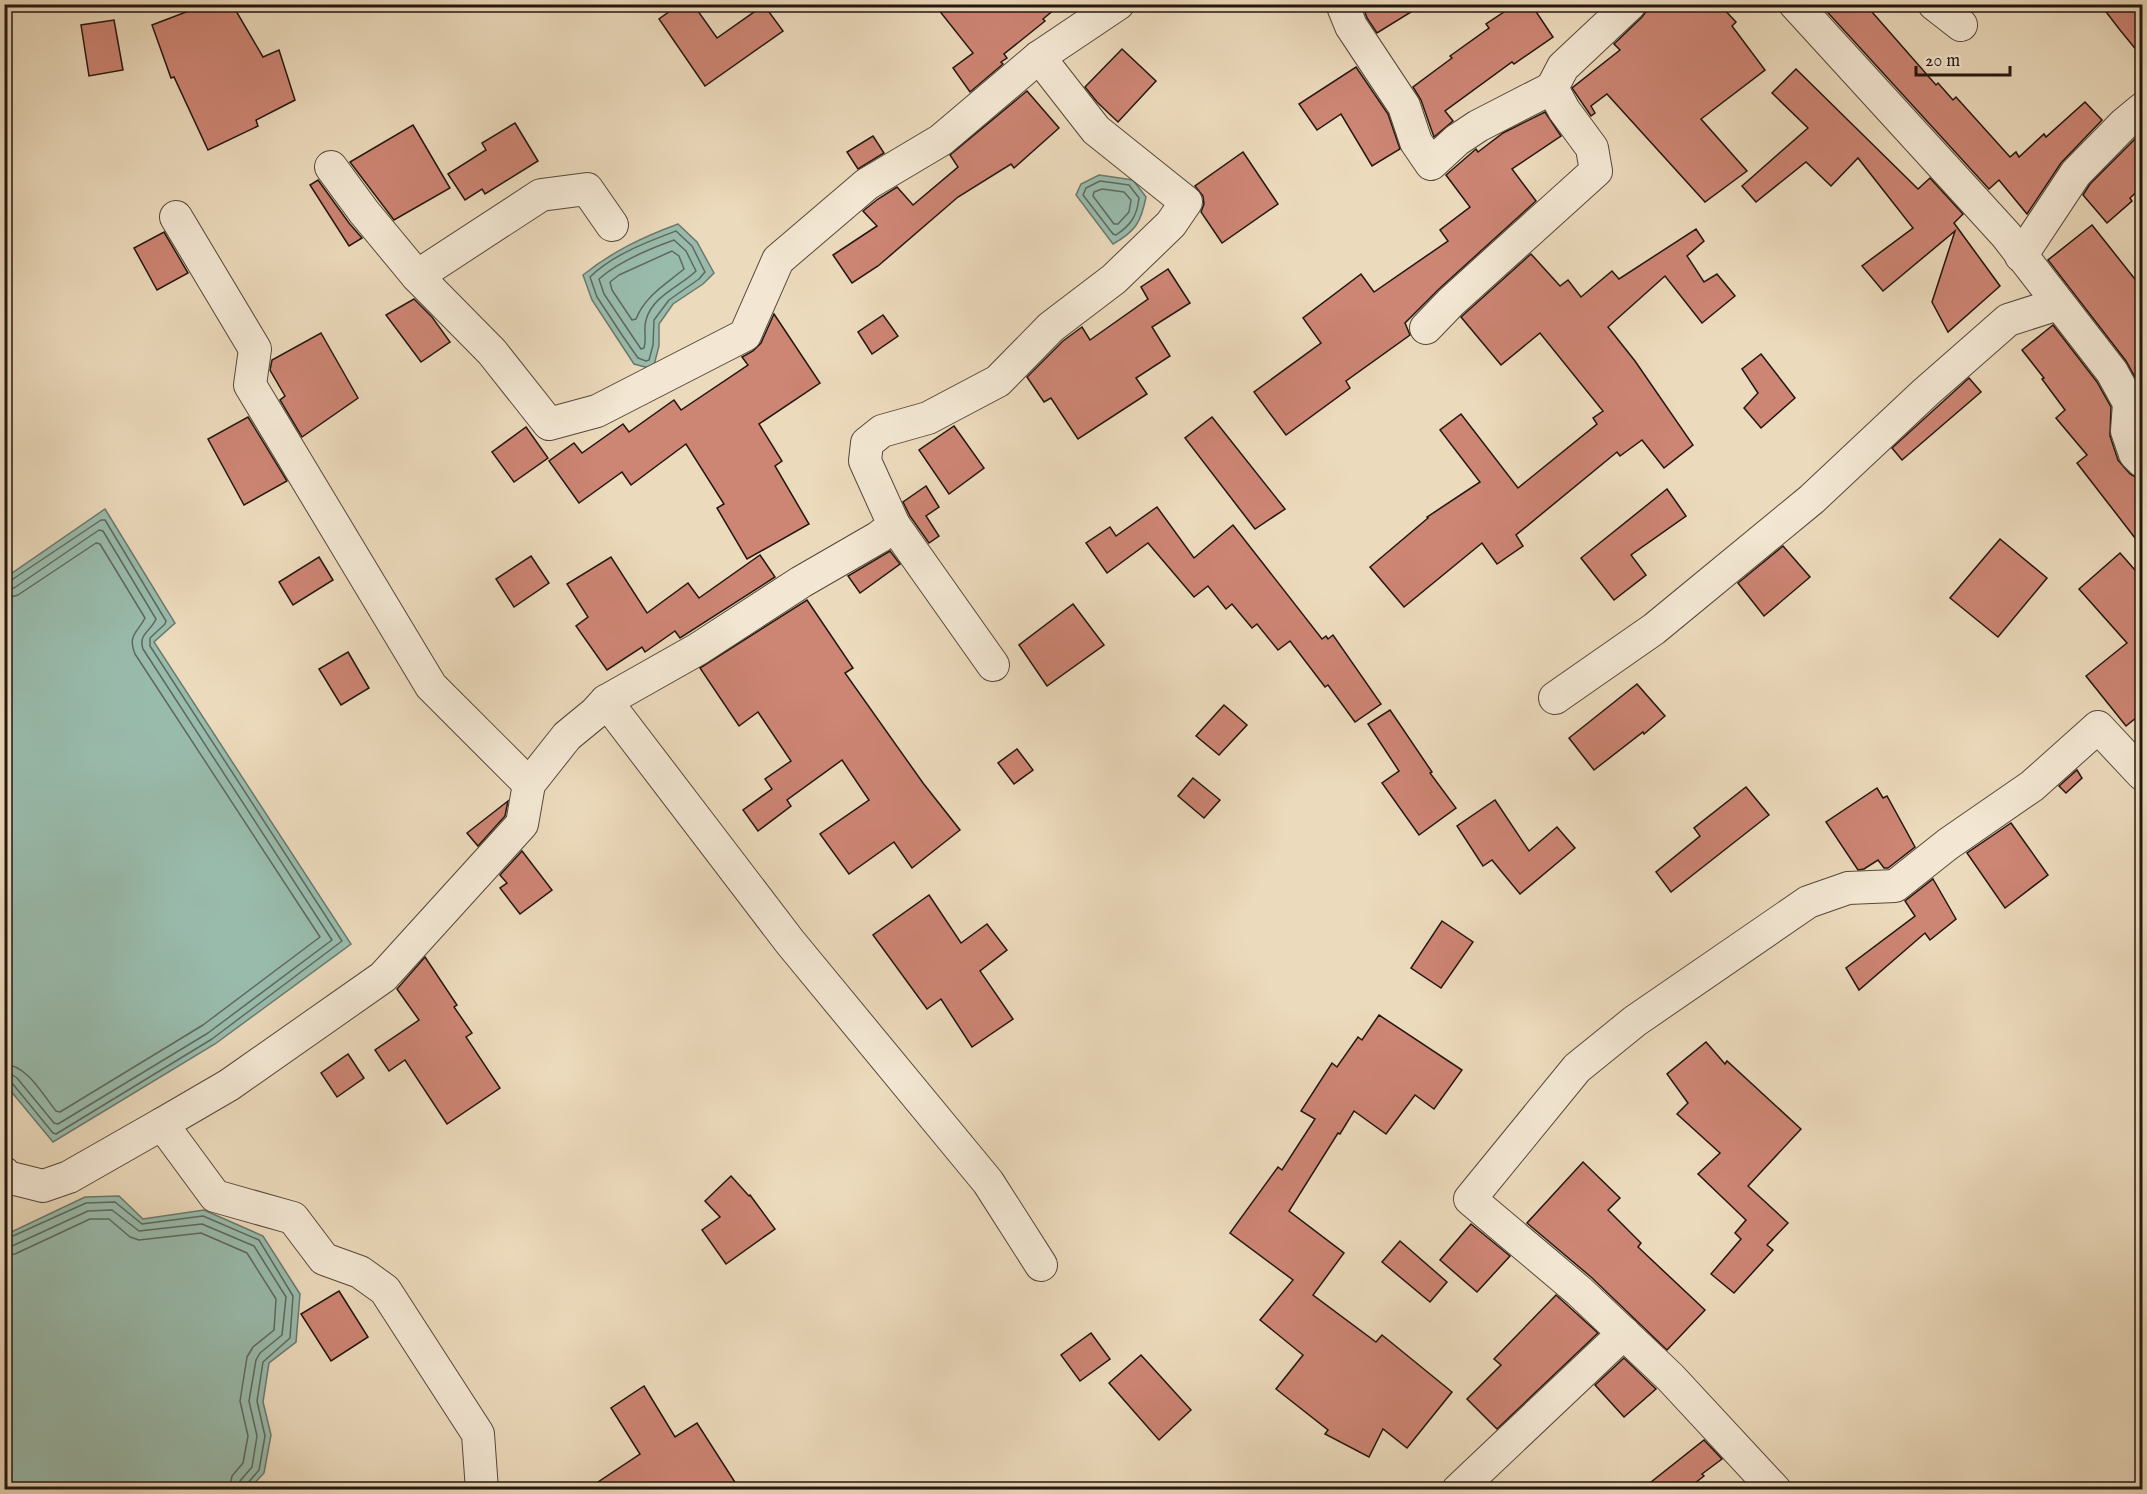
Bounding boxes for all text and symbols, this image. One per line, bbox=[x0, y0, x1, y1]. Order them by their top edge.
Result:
scale bar bbox=[1916, 39, 2010, 77]
text: 20 m bbox=[1925, 50, 1960, 73]

